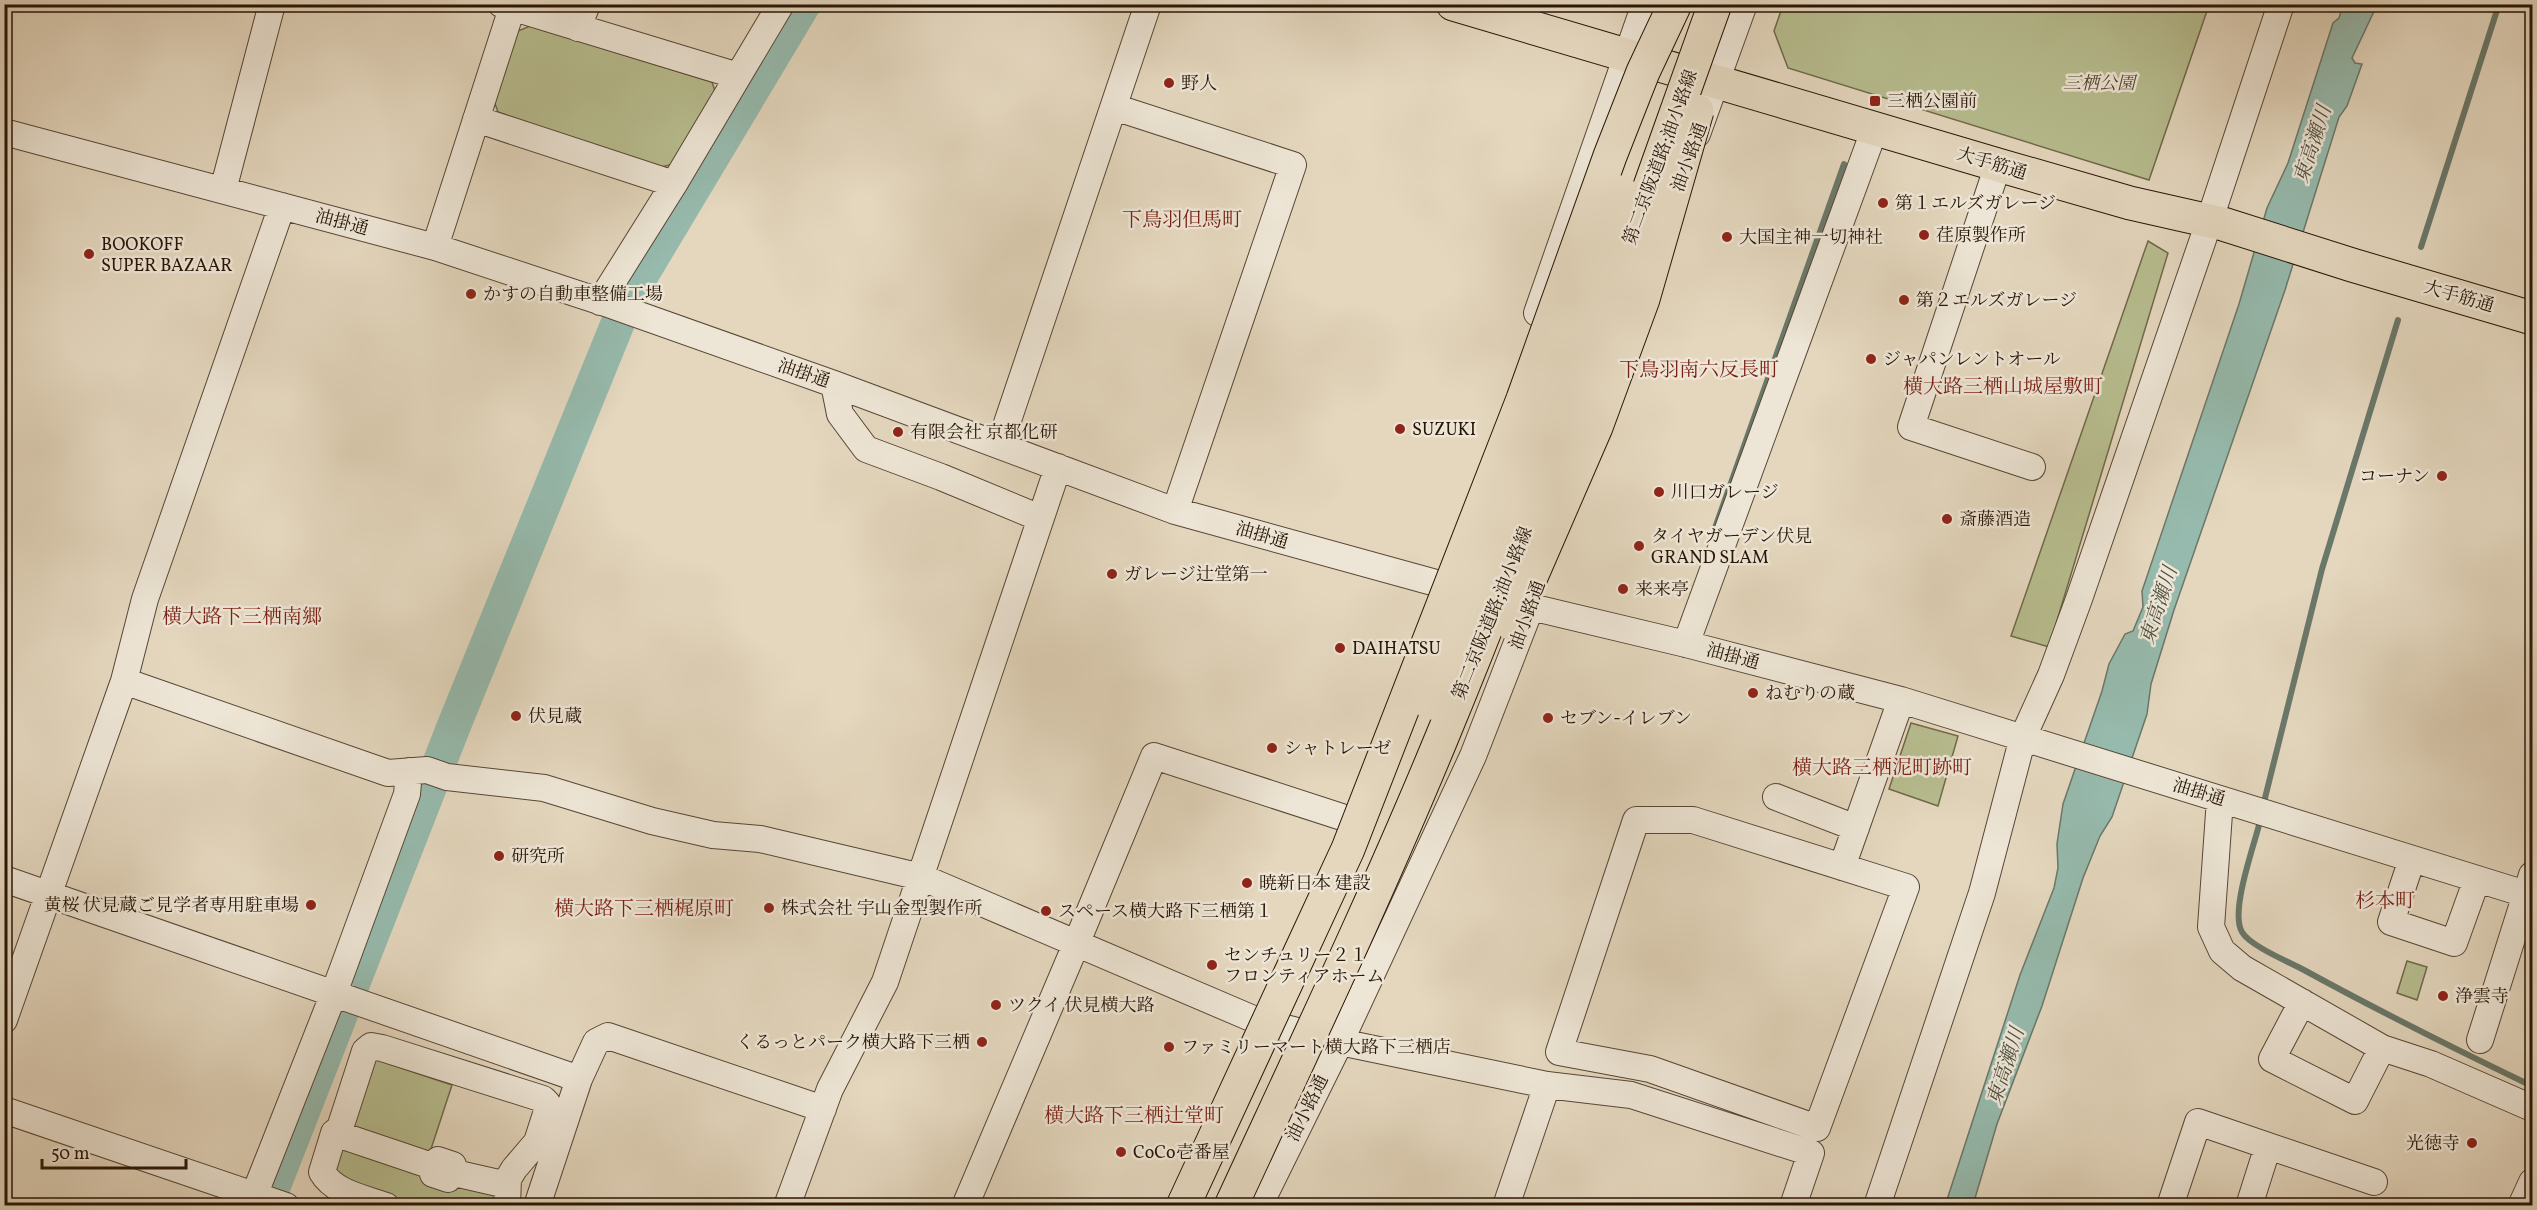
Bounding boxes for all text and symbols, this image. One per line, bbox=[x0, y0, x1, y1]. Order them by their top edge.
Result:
street label: 第二京阪道路;油小路線 bbox=[1618, 66, 1705, 249]
place label: 野人 bbox=[1181, 72, 1217, 97]
park label: 三栖公園 bbox=[2063, 72, 2138, 97]
marker: 野人 bbox=[1162, 76, 1176, 90]
place label: 三栖公園前 bbox=[1887, 90, 1977, 115]
marker: 三栖公園前 bbox=[1868, 94, 1882, 108]
water label: 東高瀬川 bbox=[2288, 100, 2340, 187]
street label: 油小路通 bbox=[1666, 119, 1714, 196]
street label: 大手筋通 bbox=[1953, 142, 2030, 187]
place label: 第１エルズガレージ bbox=[1895, 192, 2056, 217]
marker: 第１エルズガレージ bbox=[1876, 196, 1890, 210]
street label: 油掛通 bbox=[312, 204, 371, 243]
district label: 下鳥羽但馬町 bbox=[1122, 207, 1242, 235]
place label: 荏原製作所 bbox=[1936, 224, 2026, 249]
place label: 大国主神一切神社 bbox=[1739, 226, 1883, 251]
marker: 荏原製作所 bbox=[1917, 228, 1931, 242]
marker: 大国主神一切神社 bbox=[1720, 230, 1734, 244]
place label: BOOKOFF SUPER BAZAAR bbox=[101, 233, 233, 279]
marker: BOOKOFF SUPER BAZAAR bbox=[82, 247, 96, 261]
street label: 大手筋通 bbox=[2421, 276, 2497, 319]
place label: かすの自動車整備工場 bbox=[483, 283, 663, 308]
marker: かすの自動車整備工場 bbox=[464, 287, 478, 301]
place label: 第２エルズガレージ bbox=[1916, 289, 2077, 314]
marker: 第２エルズガレージ bbox=[1897, 293, 1911, 307]
place label: ジャパンレントオール bbox=[1883, 348, 2061, 373]
marker: ジャパンレントオール bbox=[1864, 352, 1878, 366]
street label: 油掛通 bbox=[774, 354, 833, 395]
district label: 下鳥羽南六反長町 bbox=[1619, 357, 1779, 385]
district label: 横大路三栖山城屋敷町 bbox=[1903, 374, 2103, 402]
place label: SUZUKI bbox=[1412, 418, 1476, 443]
place label: 有限会社 京都化研 bbox=[910, 421, 1058, 446]
marker: SUZUKI bbox=[1393, 422, 1407, 436]
marker: 有限会社 京都化研 bbox=[891, 425, 905, 439]
place label: コーナン bbox=[2359, 465, 2430, 490]
marker: コーナン bbox=[2435, 469, 2449, 483]
place label: 川口ガレージ bbox=[1671, 481, 1779, 506]
marker: 川口ガレージ bbox=[1652, 485, 1666, 499]
place label: 斎藤酒造 bbox=[1959, 508, 2031, 533]
marker: 斎藤酒造 bbox=[1940, 512, 1954, 526]
street label: 油掛通 bbox=[1232, 517, 1291, 556]
street label: 第二京阪道路;油小路線 bbox=[1447, 523, 1540, 704]
place label: タイヤガーデン伏見 GRAND SLAM bbox=[1651, 525, 1812, 571]
marker: タイヤガーデン伏見 GRAND SLAM bbox=[1632, 539, 1646, 553]
water label: 東高瀬川 bbox=[2134, 561, 2186, 648]
place label: ガレージ辻堂第一 bbox=[1124, 563, 1268, 588]
marker: ガレージ辻堂第一 bbox=[1105, 567, 1119, 581]
street label: 油小路通 bbox=[1504, 577, 1552, 654]
place label: 来来亭 bbox=[1635, 578, 1689, 603]
marker: 来来亭 bbox=[1616, 582, 1630, 596]
district label: 横大路下三栖南郷 bbox=[162, 604, 322, 632]
place label: DAIHATSU bbox=[1352, 637, 1441, 662]
street label: 油掛通 bbox=[1703, 638, 1762, 677]
marker: DAIHATSU bbox=[1333, 641, 1347, 655]
place label: ねむりの蔵 bbox=[1765, 682, 1855, 707]
marker: ねむりの蔵 bbox=[1746, 686, 1760, 700]
place label: 伏見蔵 bbox=[528, 705, 582, 730]
place label: セブン-イレブン bbox=[1560, 707, 1692, 732]
marker: 伏見蔵 bbox=[509, 709, 523, 723]
marker: セブン-イレブン bbox=[1541, 711, 1555, 725]
place label: シャトレーゼ bbox=[1284, 737, 1391, 762]
marker: シャトレーゼ bbox=[1265, 741, 1279, 755]
district label: 横大路三栖泥町跡町 bbox=[1792, 755, 1972, 783]
street label: 油掛通 bbox=[2169, 774, 2228, 813]
place label: 研究所 bbox=[511, 845, 565, 870]
marker: 研究所 bbox=[492, 849, 506, 863]
place label: 暁新日本 建設 bbox=[1259, 872, 1371, 897]
marker: 暁新日本 建設 bbox=[1240, 876, 1254, 890]
district label: 杉本町 bbox=[2355, 888, 2415, 916]
place label: 黄桜 伏見蔵ご見学者専用駐車場 bbox=[43, 894, 299, 919]
district label: 横大路下三栖梶原町 bbox=[554, 896, 734, 924]
place label: 株式会社 宇山金型製作所 bbox=[781, 897, 983, 922]
marker: 黄桜 伏見蔵ご見学者専用駐車場 bbox=[304, 898, 318, 912]
place label: スペース横大路下三栖第１ bbox=[1058, 900, 1273, 925]
marker: 株式会社 宇山金型製作所 bbox=[762, 901, 776, 915]
marker: スペース横大路下三栖第１ bbox=[1039, 904, 1053, 918]
place label: センチュリー２１ フロンティアホーム bbox=[1224, 944, 1385, 990]
marker: センチュリー２１ フロンティアホーム bbox=[1205, 958, 1219, 972]
place label: 浄雲寺 bbox=[2455, 985, 2509, 1010]
marker: 浄雲寺 bbox=[2436, 989, 2450, 1003]
place label: ツクイ 伏見横大路 bbox=[1008, 994, 1155, 1019]
marker: ツクイ 伏見横大路 bbox=[989, 998, 1003, 1012]
water label: 東高瀬川 bbox=[1981, 1022, 2033, 1109]
place label: くるっとパーク横大路下三栖 bbox=[736, 1031, 970, 1056]
marker: くるっとパーク横大路下三栖 bbox=[975, 1035, 989, 1049]
place label: ファミリーマート横大路下三栖店 bbox=[1181, 1036, 1451, 1061]
marker: ファミリーマート横大路下三栖店 bbox=[1162, 1040, 1176, 1054]
street label: 油小路通 bbox=[1281, 1071, 1335, 1146]
district label: 横大路下三栖辻堂町 bbox=[1044, 1103, 1224, 1131]
scale bar bbox=[42, 1132, 186, 1170]
place label: 光徳寺 bbox=[2406, 1132, 2460, 1157]
marker: 光徳寺 bbox=[2465, 1136, 2479, 1150]
place label: CoCo壱番屋 bbox=[1133, 1141, 1230, 1166]
text: 50 m bbox=[51, 1142, 90, 1167]
marker: CoCo壱番屋 bbox=[1114, 1145, 1128, 1159]

